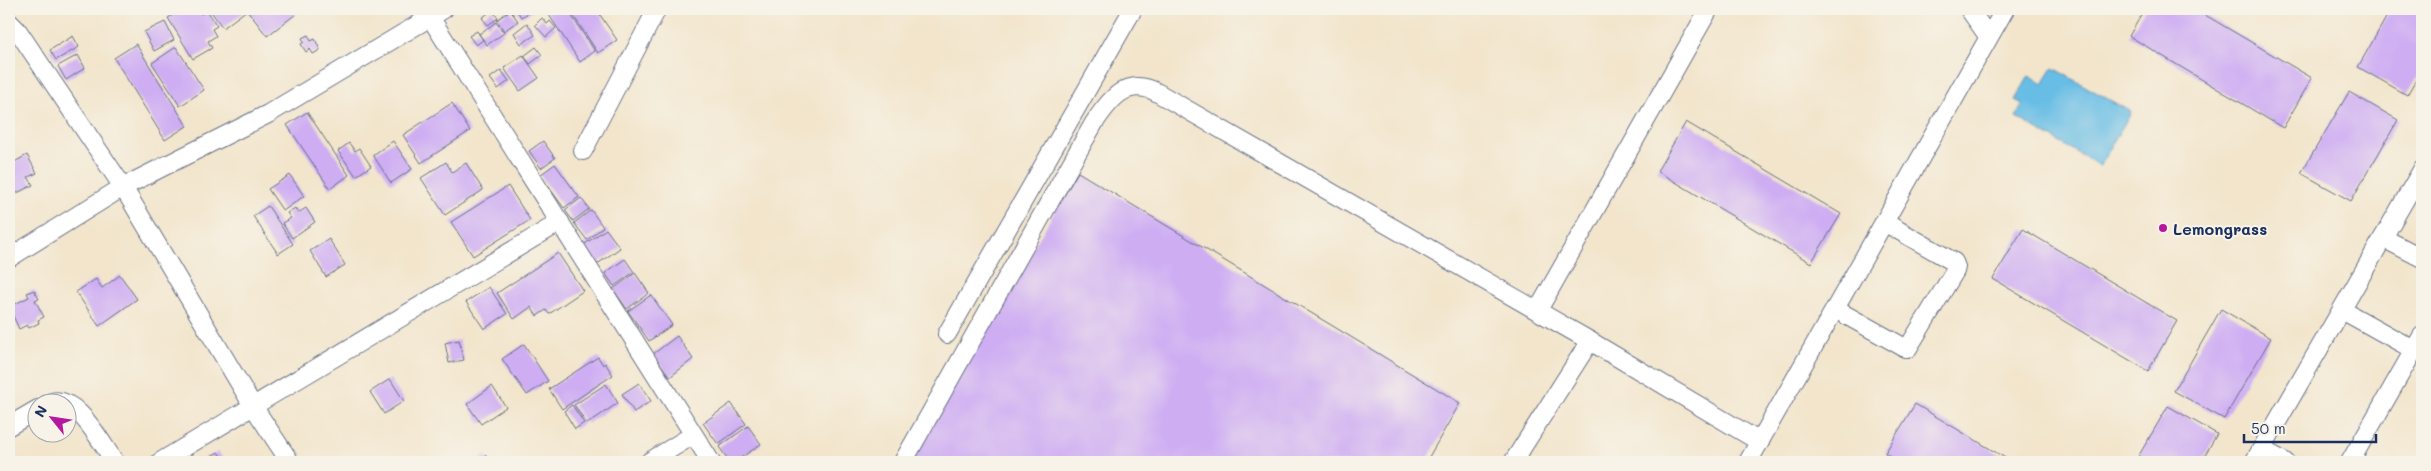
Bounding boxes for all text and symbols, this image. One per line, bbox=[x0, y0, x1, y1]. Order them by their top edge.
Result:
place label: Lemongrass bbox=[2173, 218, 2267, 239]
marker: Lemongrass bbox=[2157, 222, 2169, 234]
north arrow bbox=[28, 394, 78, 444]
text: N bbox=[29, 402, 51, 421]
scale bar bbox=[2244, 411, 2376, 443]
text: 50 m bbox=[2251, 418, 2286, 438]

